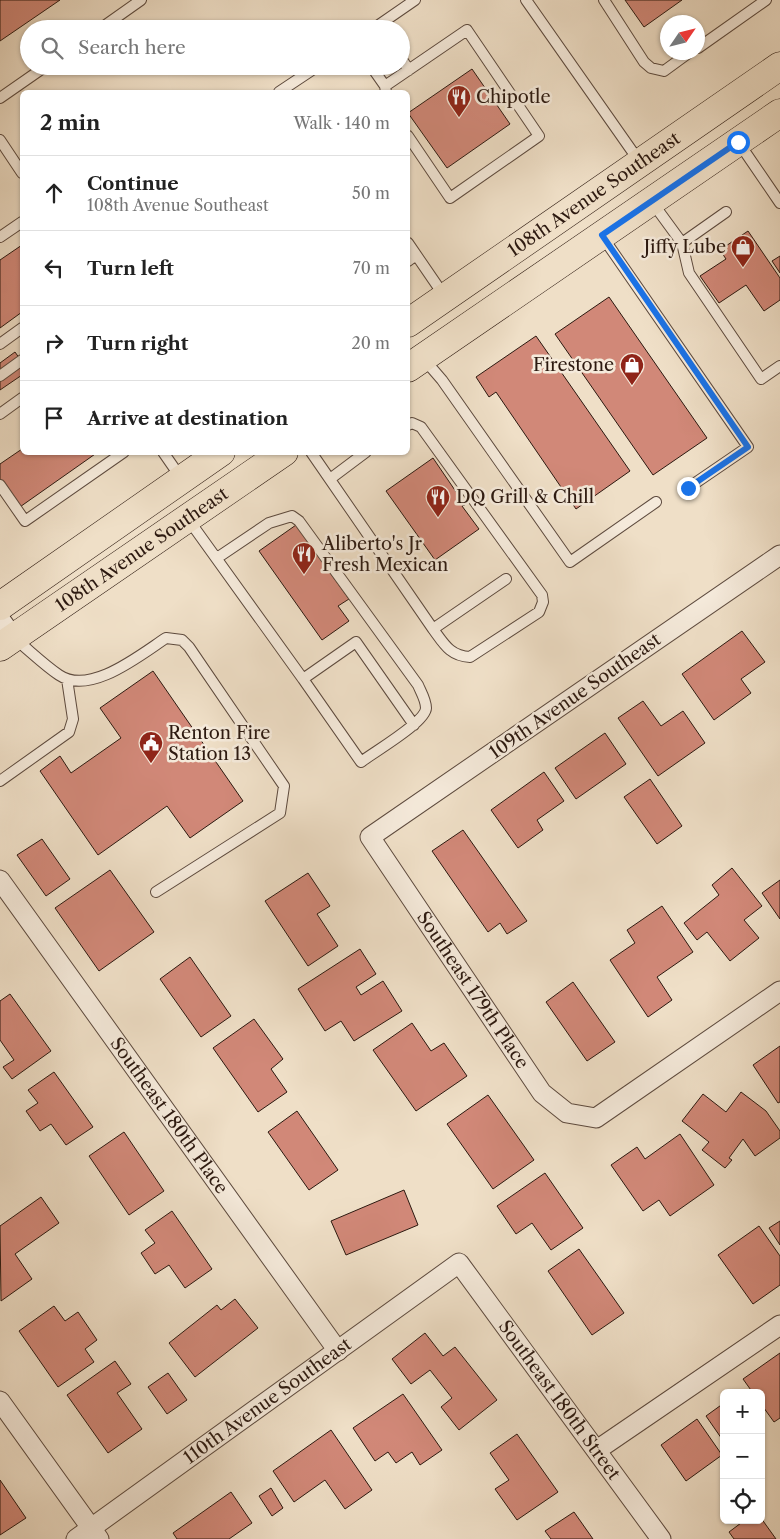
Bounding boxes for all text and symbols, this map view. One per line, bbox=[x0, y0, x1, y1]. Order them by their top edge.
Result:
north arrow bbox=[660, 15, 705, 60]
search box bbox=[20, 20, 410, 75]
icon: search bbox=[38, 34, 66, 62]
text: Search here bbox=[78, 36, 186, 59]
restaurant icon: Chipotle bbox=[446, 84, 472, 118]
place label: Chipotle bbox=[476, 86, 551, 108]
text: 2 min bbox=[40, 110, 100, 135]
text: Walk · 140 m bbox=[293, 113, 390, 133]
street label: 108th Avenue Southeast bbox=[504, 127, 685, 262]
route start bbox=[727, 131, 750, 154]
text: Continue bbox=[87, 172, 179, 195]
icon: ahead bbox=[40, 179, 68, 207]
text: 50 m bbox=[352, 183, 390, 203]
text: 108th Avenue Southeast bbox=[87, 195, 269, 215]
shop icon: Jiffy Lube bbox=[730, 234, 756, 268]
place label: Jiffy Lube bbox=[641, 236, 726, 258]
icon: left bbox=[40, 254, 68, 282]
text: Turn left bbox=[87, 257, 174, 280]
text: 70 m bbox=[353, 258, 390, 278]
icon: right bbox=[40, 329, 68, 357]
text: Turn right bbox=[87, 332, 188, 355]
text: 20 m bbox=[351, 333, 390, 353]
shop icon: Firestone bbox=[619, 352, 645, 386]
place label: Firestone bbox=[533, 354, 614, 376]
icon: arrive bbox=[40, 404, 68, 432]
text: Arrive at destination bbox=[87, 407, 288, 430]
route end bbox=[677, 477, 700, 500]
street label: 108th Avenue Southeast bbox=[51, 482, 233, 617]
restaurant icon: DQ Grill & Chill bbox=[425, 484, 451, 518]
place label: DQ Grill & Chill bbox=[456, 486, 594, 508]
place label: Aliberto's Jr Fresh Mexican bbox=[321, 533, 448, 576]
restaurant icon: Aliberto's Jr Fresh Mexican bbox=[291, 541, 317, 575]
street label: 109th Avenue Southeast bbox=[485, 628, 665, 764]
place label: Renton Fire Station 13 bbox=[168, 722, 270, 765]
public building icon: Renton Fire Station 13 bbox=[138, 730, 164, 764]
street label: Southeast 179th Place bbox=[412, 907, 534, 1073]
street label: Southeast 180th Place bbox=[105, 1033, 233, 1198]
street label: Southeast 180th Street bbox=[494, 1316, 625, 1485]
street label: 110th Avenue Southeast bbox=[179, 1333, 356, 1469]
map controls bbox=[720, 1389, 765, 1524]
button: + bbox=[720, 1389, 765, 1434]
button: − bbox=[720, 1434, 765, 1479]
button: locate bbox=[720, 1479, 765, 1524]

